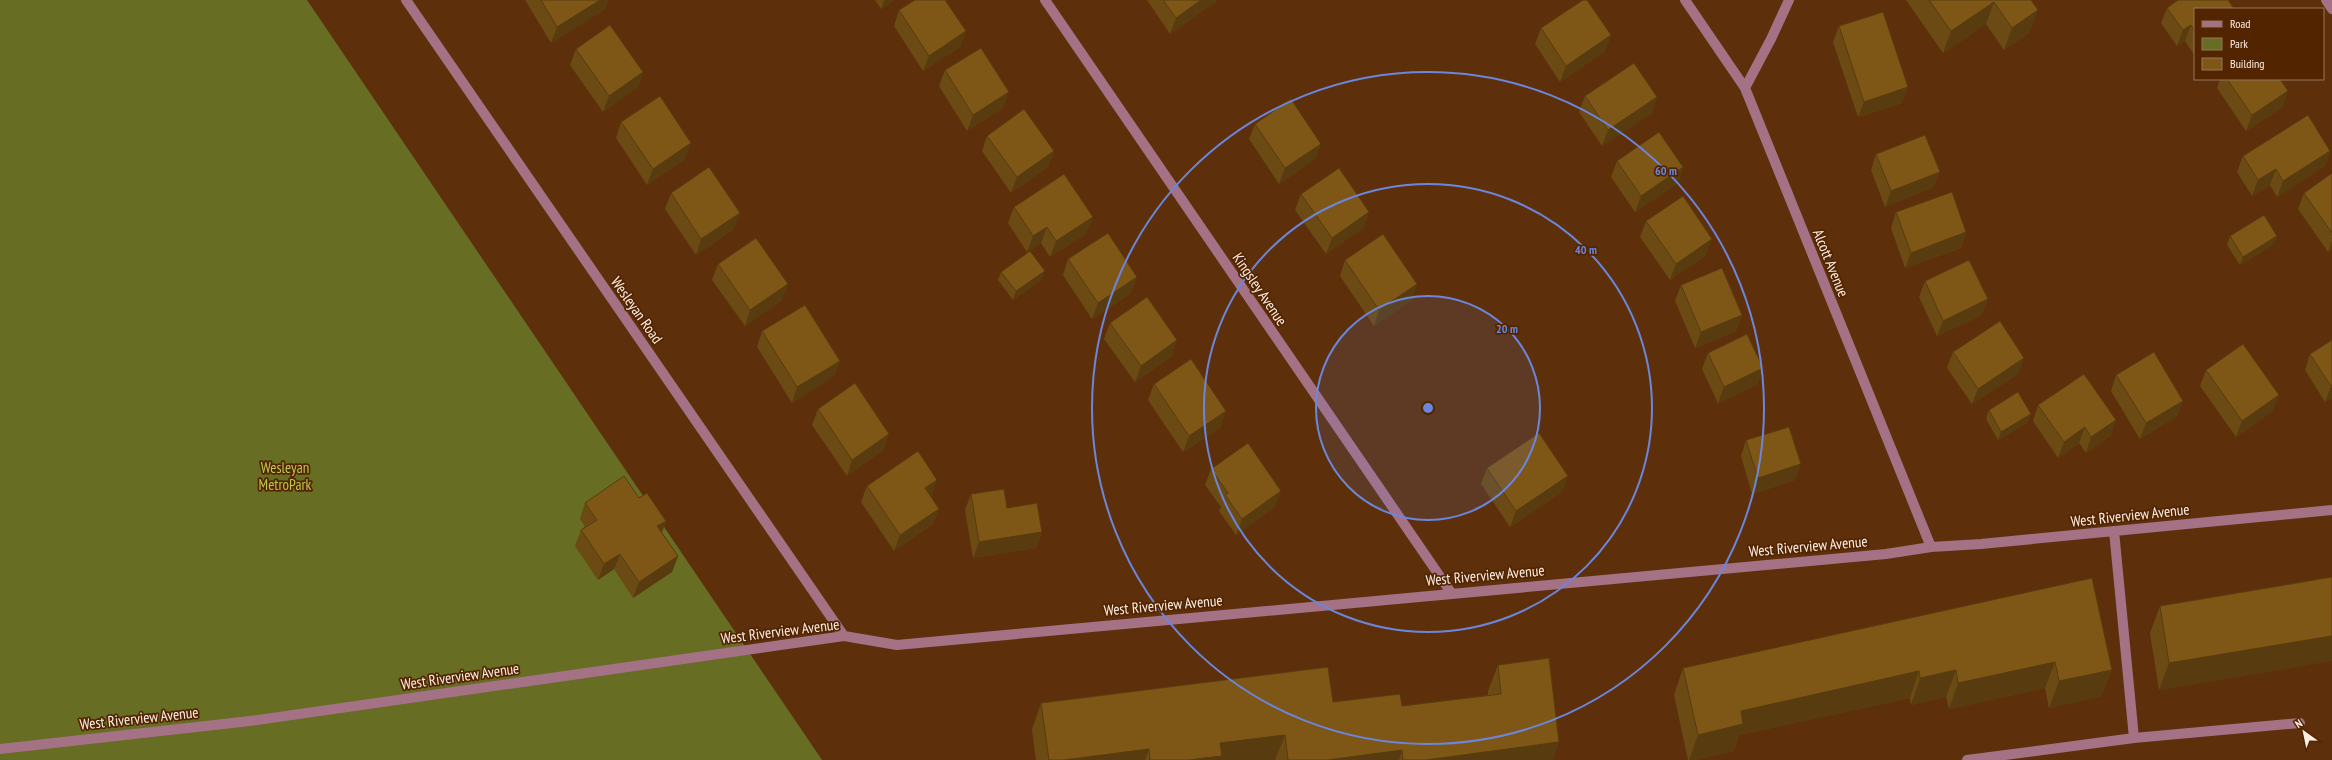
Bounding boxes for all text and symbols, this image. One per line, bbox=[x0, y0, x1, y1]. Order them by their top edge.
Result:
legend bbox=[2194, 8, 2324, 80]
text: Road bbox=[2230, 16, 2250, 31]
text: Park bbox=[2230, 36, 2248, 51]
text: Building bbox=[2230, 56, 2265, 71]
text: 60 m bbox=[1655, 163, 1677, 178]
street label: Alcott Avenue bbox=[1809, 226, 1853, 300]
text: 40 m bbox=[1575, 242, 1597, 257]
street label: Kingsley Avenue bbox=[1229, 249, 1291, 329]
street label: Wesleyan Road bbox=[607, 273, 667, 347]
text: 20 m bbox=[1496, 321, 1518, 336]
centre of rings bbox=[1421, 401, 1435, 415]
park label: Wesleyan MetroPark bbox=[259, 458, 312, 494]
street label: West Riverview Avenue bbox=[2070, 499, 2190, 531]
street label: West Riverview Avenue bbox=[1748, 531, 1868, 561]
street label: West Riverview Avenue bbox=[1425, 560, 1545, 590]
street label: West Riverview Avenue bbox=[1103, 590, 1223, 620]
street label: West Riverview Avenue bbox=[720, 614, 840, 648]
street label: West Riverview Avenue bbox=[400, 658, 520, 694]
street label: West Riverview Avenue bbox=[79, 702, 199, 734]
north arrow bbox=[2284, 712, 2324, 752]
text: N bbox=[2292, 716, 2305, 731]

